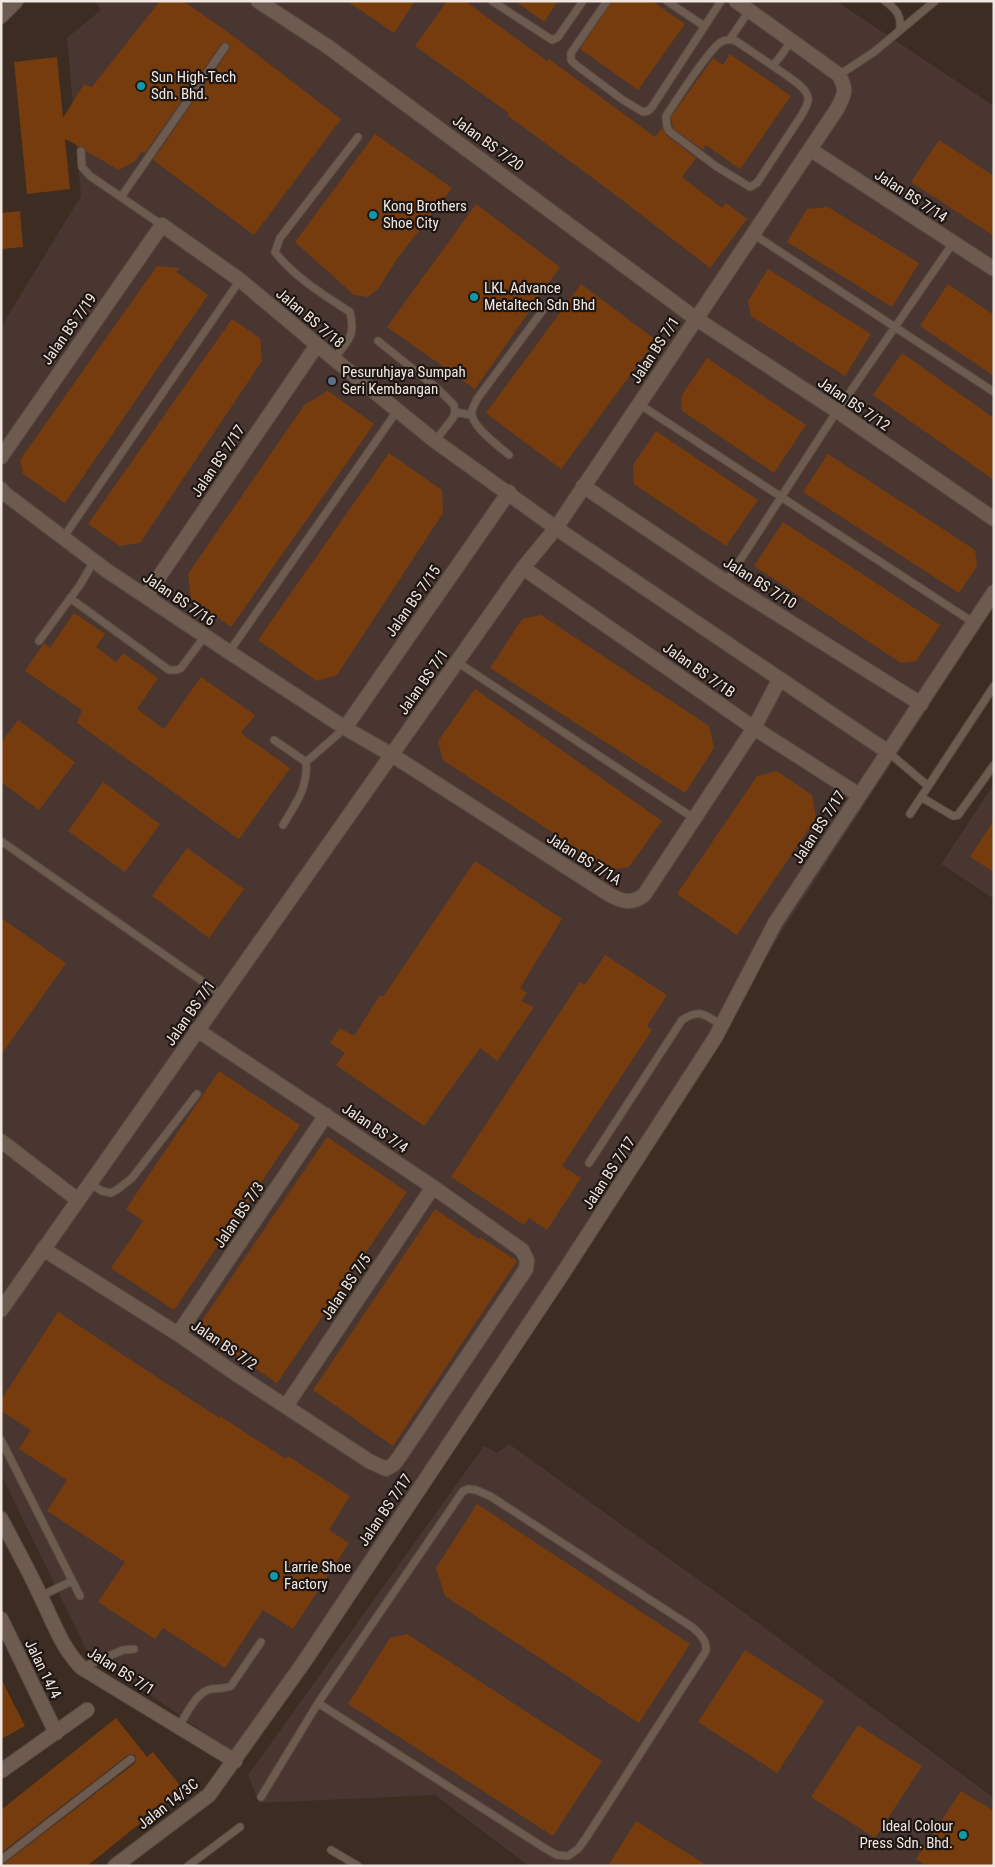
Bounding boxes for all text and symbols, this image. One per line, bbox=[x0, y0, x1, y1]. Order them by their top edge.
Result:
place label: Sun High-Tech Sdn. Bhd. bbox=[151, 68, 236, 103]
marker: Sun High-Tech Sdn. Bhd. bbox=[135, 80, 147, 92]
street label: Jalan BS 7/20 bbox=[449, 111, 527, 175]
street label: Jalan BS 7/14 bbox=[871, 166, 951, 226]
place label: Kong Brothers Shoe City bbox=[383, 197, 467, 232]
marker: Kong Brothers Shoe City bbox=[367, 209, 379, 221]
place label: LKL Advance Metaltech Sdn Bhd bbox=[484, 279, 595, 314]
street label: Jalan BS 7/18 bbox=[272, 284, 348, 352]
street label: Jalan BS 7/19 bbox=[38, 290, 100, 368]
marker: LKL Advance Metaltech Sdn Bhd bbox=[468, 291, 480, 303]
street label: Jalan BS 7/1 bbox=[627, 313, 683, 387]
place label: Pesuruhjaya Sumpah Seri Kembangan bbox=[342, 363, 466, 398]
street label: Jalan BS 7/12 bbox=[815, 373, 893, 435]
marker: Pesuruhjaya Sumpah Seri Kembangan bbox=[326, 375, 338, 387]
street label: Jalan BS 7/17 bbox=[187, 422, 249, 500]
street label: Jalan BS 7/10 bbox=[720, 553, 800, 613]
street label: Jalan BS 7/15 bbox=[382, 562, 444, 640]
street label: Jalan BS 7/16 bbox=[140, 568, 218, 630]
street label: Jalan BS 7/1B bbox=[660, 639, 738, 701]
street label: Jalan BS 7/1 bbox=[394, 646, 452, 718]
street label: Jalan BS 7/17 bbox=[789, 787, 849, 867]
street label: Jalan BS 7/1A bbox=[544, 829, 625, 889]
street label: Jalan BS 7/1 bbox=[161, 977, 219, 1049]
street label: Jalan BS 7/4 bbox=[339, 1099, 411, 1157]
street label: Jalan BS 7/17 bbox=[579, 1133, 639, 1213]
street label: Jalan BS 7/3 bbox=[210, 1179, 268, 1251]
street label: Jalan BS 7/5 bbox=[317, 1251, 375, 1323]
street label: Jalan BS 7/2 bbox=[188, 1316, 260, 1374]
street label: Jalan BS 7/17 bbox=[354, 1471, 416, 1549]
place label: Larrie Shoe Factory bbox=[284, 1558, 351, 1593]
marker: Larrie Shoe Factory bbox=[268, 1570, 280, 1582]
street label: Jalan 14/4 bbox=[21, 1636, 65, 1702]
street label: Jalan BS 7/1 bbox=[84, 1643, 158, 1699]
street label: Jalan 14/3C bbox=[134, 1775, 202, 1833]
place label: Ideal Colour Press Sdn. Bhd. bbox=[859, 1817, 953, 1852]
marker: Ideal Colour Press Sdn. Bhd. bbox=[957, 1829, 969, 1841]

